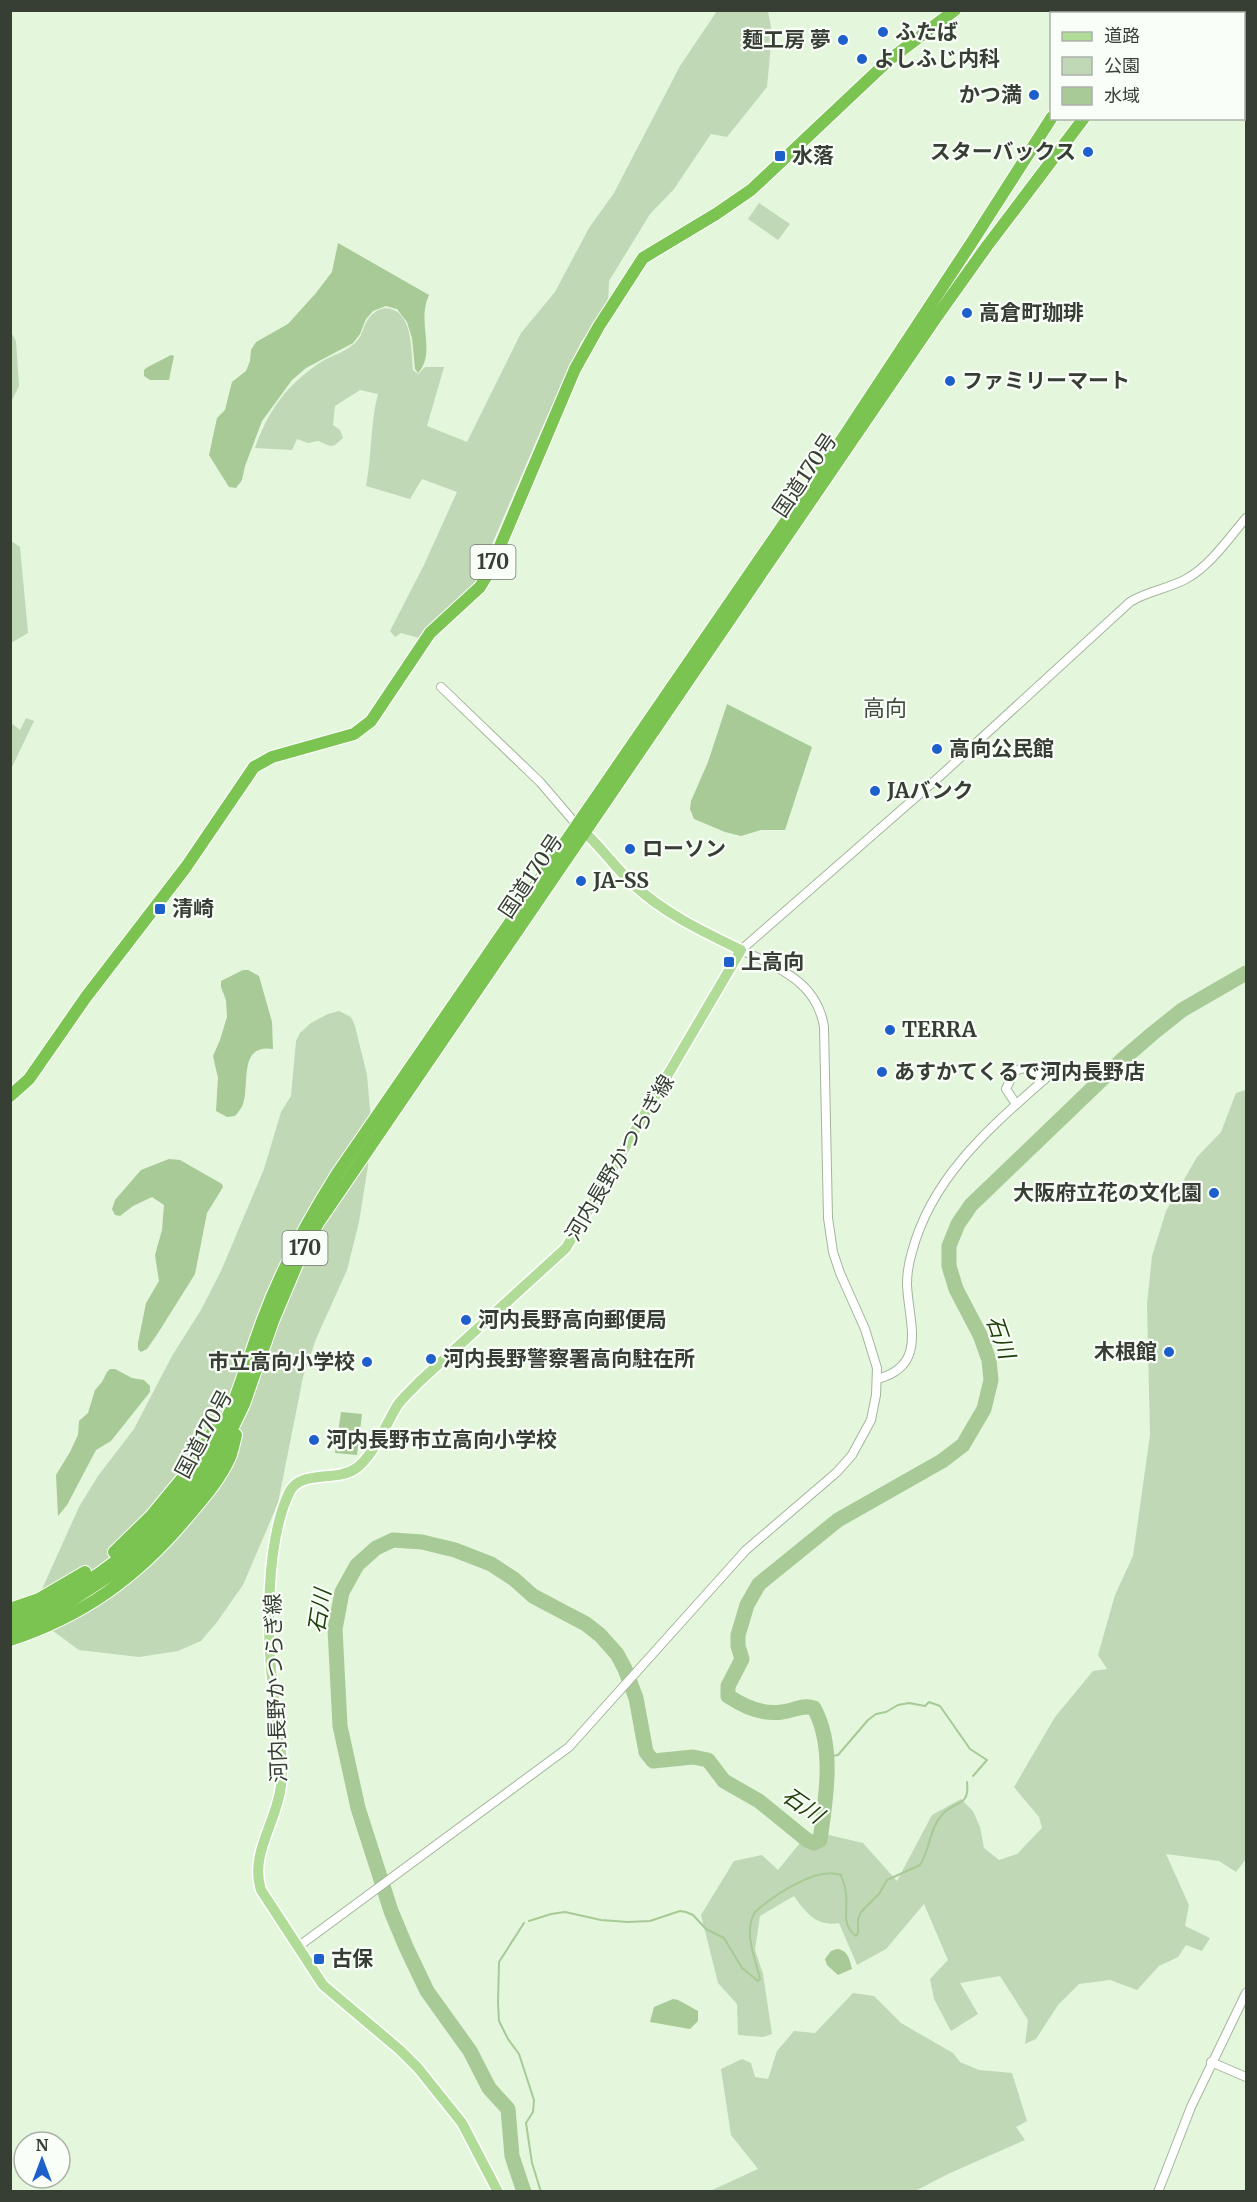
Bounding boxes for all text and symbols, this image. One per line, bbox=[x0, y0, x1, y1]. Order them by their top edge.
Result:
legend bbox=[1050, 12, 1245, 120]
place label: ふたば bbox=[895, 18, 958, 45]
text: 道路 bbox=[1104, 24, 1140, 47]
marker: ふたば bbox=[876, 25, 890, 39]
place label: 麺工房 夢 bbox=[742, 26, 831, 53]
marker: 麺工房 夢 bbox=[836, 33, 850, 47]
place label: よしふじ内科 bbox=[874, 45, 1000, 72]
marker: よしふじ内科 bbox=[855, 52, 869, 66]
text: 公園 bbox=[1104, 54, 1140, 77]
place label: かつ満 bbox=[959, 81, 1022, 108]
text: 水域 bbox=[1104, 84, 1140, 107]
marker: かつ満 bbox=[1027, 88, 1041, 102]
place label: スターバックス bbox=[930, 138, 1076, 165]
place label: 水落 bbox=[792, 142, 834, 169]
marker: スターバックス bbox=[1081, 145, 1095, 159]
marker: 水落 bbox=[773, 149, 787, 163]
place label: 高倉町珈琲 bbox=[979, 299, 1084, 326]
marker: 高倉町珈琲 bbox=[960, 306, 974, 320]
place label: ファミリーマート bbox=[962, 367, 1130, 394]
marker: ファミリーマート bbox=[943, 374, 957, 388]
street label: 国道170号 bbox=[766, 427, 843, 522]
road number: 170 bbox=[470, 545, 516, 579]
district label: 高向 bbox=[863, 694, 907, 722]
place label: 高向公民館 bbox=[949, 735, 1054, 762]
marker: 高向公民館 bbox=[930, 742, 944, 756]
place label: JAバンク bbox=[886, 777, 974, 804]
marker: JAバンク bbox=[868, 784, 882, 798]
street label: 国道170号 bbox=[492, 828, 569, 923]
place label: ローソン bbox=[642, 835, 726, 862]
marker: ローソン bbox=[623, 842, 637, 856]
place label: JA-SS bbox=[592, 867, 649, 894]
marker: JA-SS bbox=[574, 874, 588, 888]
place label: 清崎 bbox=[172, 895, 214, 922]
marker: 清崎 bbox=[153, 902, 167, 916]
place label: 上高向 bbox=[741, 948, 804, 975]
marker: 上高向 bbox=[722, 955, 736, 969]
place label: TERRA bbox=[902, 1016, 978, 1043]
marker: TERRA bbox=[883, 1023, 897, 1037]
place label: あすかてくるで河内長野店 bbox=[894, 1058, 1145, 1085]
marker: あすかてくるで河内長野店 bbox=[875, 1065, 889, 1079]
street label: 河内長野かつらぎ線 bbox=[559, 1070, 680, 1246]
place label: 大阪府立花の文化園 bbox=[1013, 1179, 1202, 1206]
marker: 大阪府立花の文化園 bbox=[1207, 1186, 1221, 1200]
road number: 170 bbox=[282, 1231, 328, 1265]
place label: 河内長野高向郵便局 bbox=[478, 1306, 667, 1333]
water label: 石川 bbox=[981, 1312, 1022, 1364]
marker: 河内長野高向郵便局 bbox=[459, 1313, 473, 1327]
place label: 木根館 bbox=[1094, 1338, 1157, 1365]
place label: 河内長野警察署高向駐在所 bbox=[443, 1345, 695, 1372]
marker: 木根館 bbox=[1162, 1345, 1176, 1359]
place label: 市立高向小学校 bbox=[208, 1348, 355, 1375]
marker: 河内長野警察署高向駐在所 bbox=[424, 1352, 438, 1366]
marker: 市立高向小学校 bbox=[360, 1355, 374, 1369]
street label: 国道170号 bbox=[169, 1385, 238, 1483]
place label: 河内長野市立高向小学校 bbox=[326, 1426, 557, 1453]
marker: 河内長野市立高向小学校 bbox=[307, 1433, 321, 1447]
water label: 石川 bbox=[302, 1585, 337, 1635]
street label: 河内長野かつらぎ線 bbox=[259, 1593, 292, 1783]
water label: 石川 bbox=[777, 1781, 831, 1830]
place label: 古保 bbox=[331, 1945, 374, 1972]
marker: 古保 bbox=[312, 1952, 326, 1966]
north arrow bbox=[12, 2130, 72, 2190]
text: N bbox=[36, 2135, 49, 2155]

